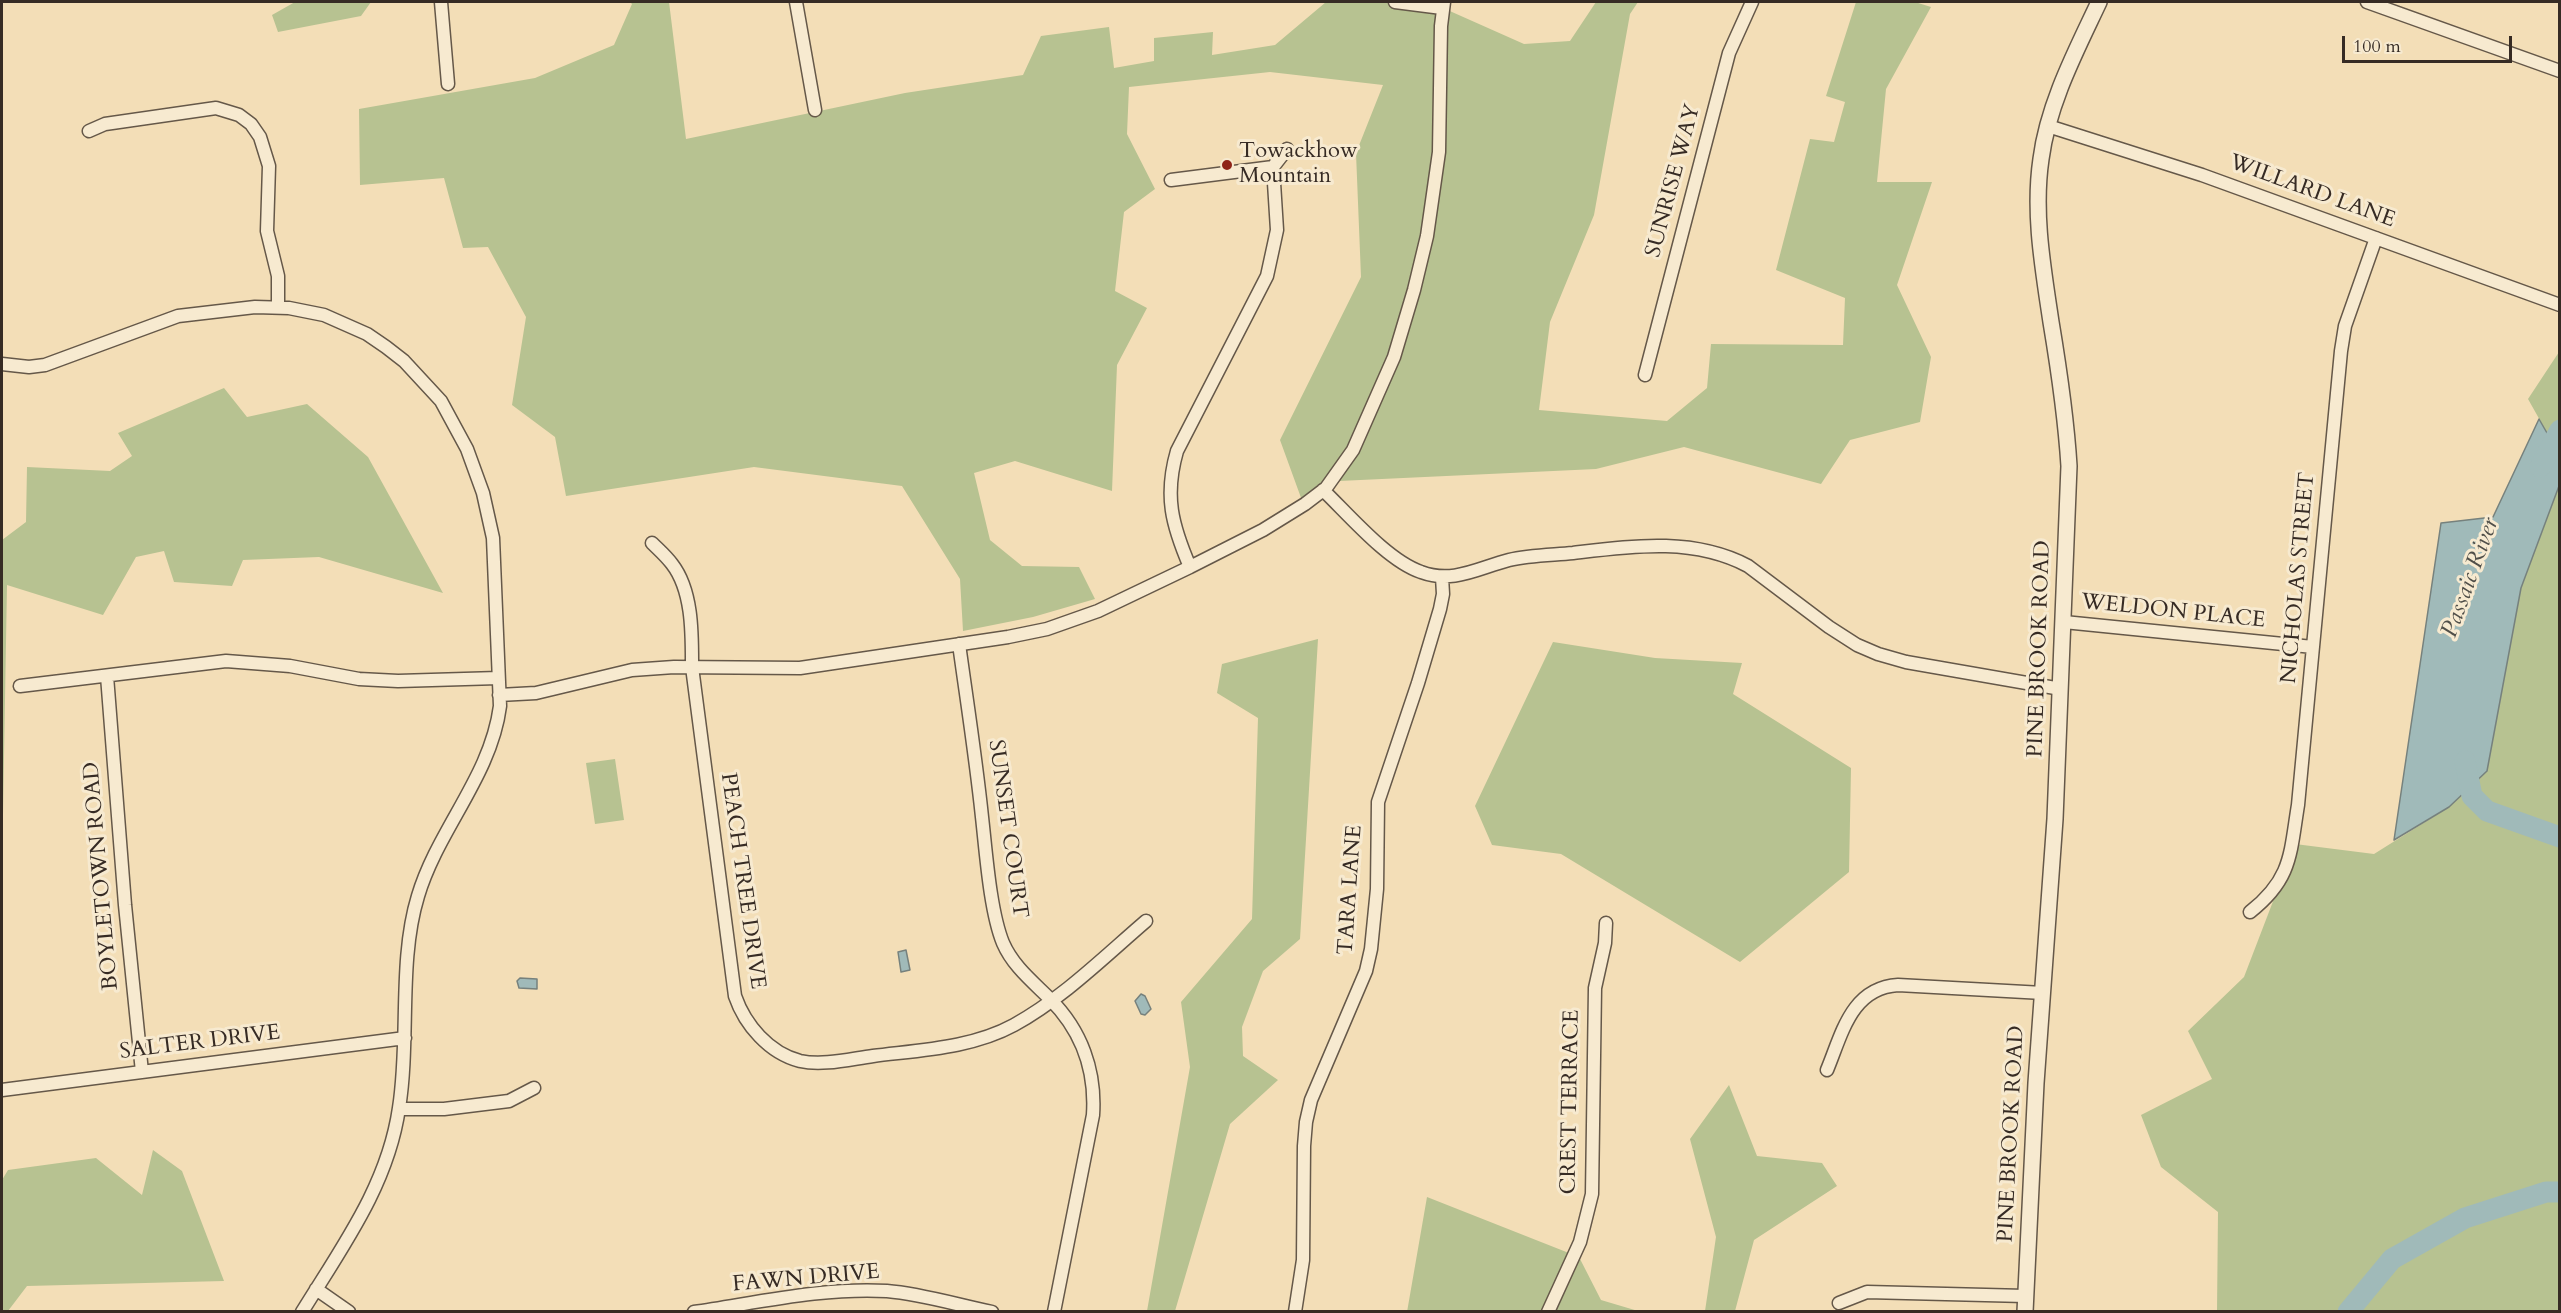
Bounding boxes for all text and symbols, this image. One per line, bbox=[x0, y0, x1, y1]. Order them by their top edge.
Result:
scale bar bbox=[2345, 24, 2514, 62]
text: 100 m bbox=[2353, 34, 2401, 59]
street label: SUNRISE WAY bbox=[1641, 102, 1707, 260]
place label: Towackhow Mountain bbox=[1239, 139, 1358, 190]
street label: WILLARD LANE bbox=[2226, 150, 2398, 234]
marker: Towackhow Mountain bbox=[1220, 158, 1234, 172]
street label: NICHOLAS STREET bbox=[2277, 471, 2321, 685]
water label: Passaic River bbox=[2436, 514, 2506, 642]
street label: PINE BROOK ROAD bbox=[2023, 540, 2057, 758]
street label: WELDON PLACE bbox=[2080, 589, 2266, 635]
street label: SUNSET COURT bbox=[981, 738, 1033, 920]
street label: BOYLETOWN ROAD bbox=[79, 761, 125, 991]
street label: PEACH TREE DRIVE bbox=[714, 771, 770, 991]
street label: TARA LANE bbox=[1333, 824, 1369, 956]
street label: CREST TERRACE bbox=[1556, 1009, 1586, 1195]
street label: SALTER DRIVE bbox=[118, 1020, 282, 1066]
street label: PINE BROOK ROAD bbox=[1993, 1025, 2031, 1243]
street label: FAWN DRIVE bbox=[731, 1259, 881, 1299]

